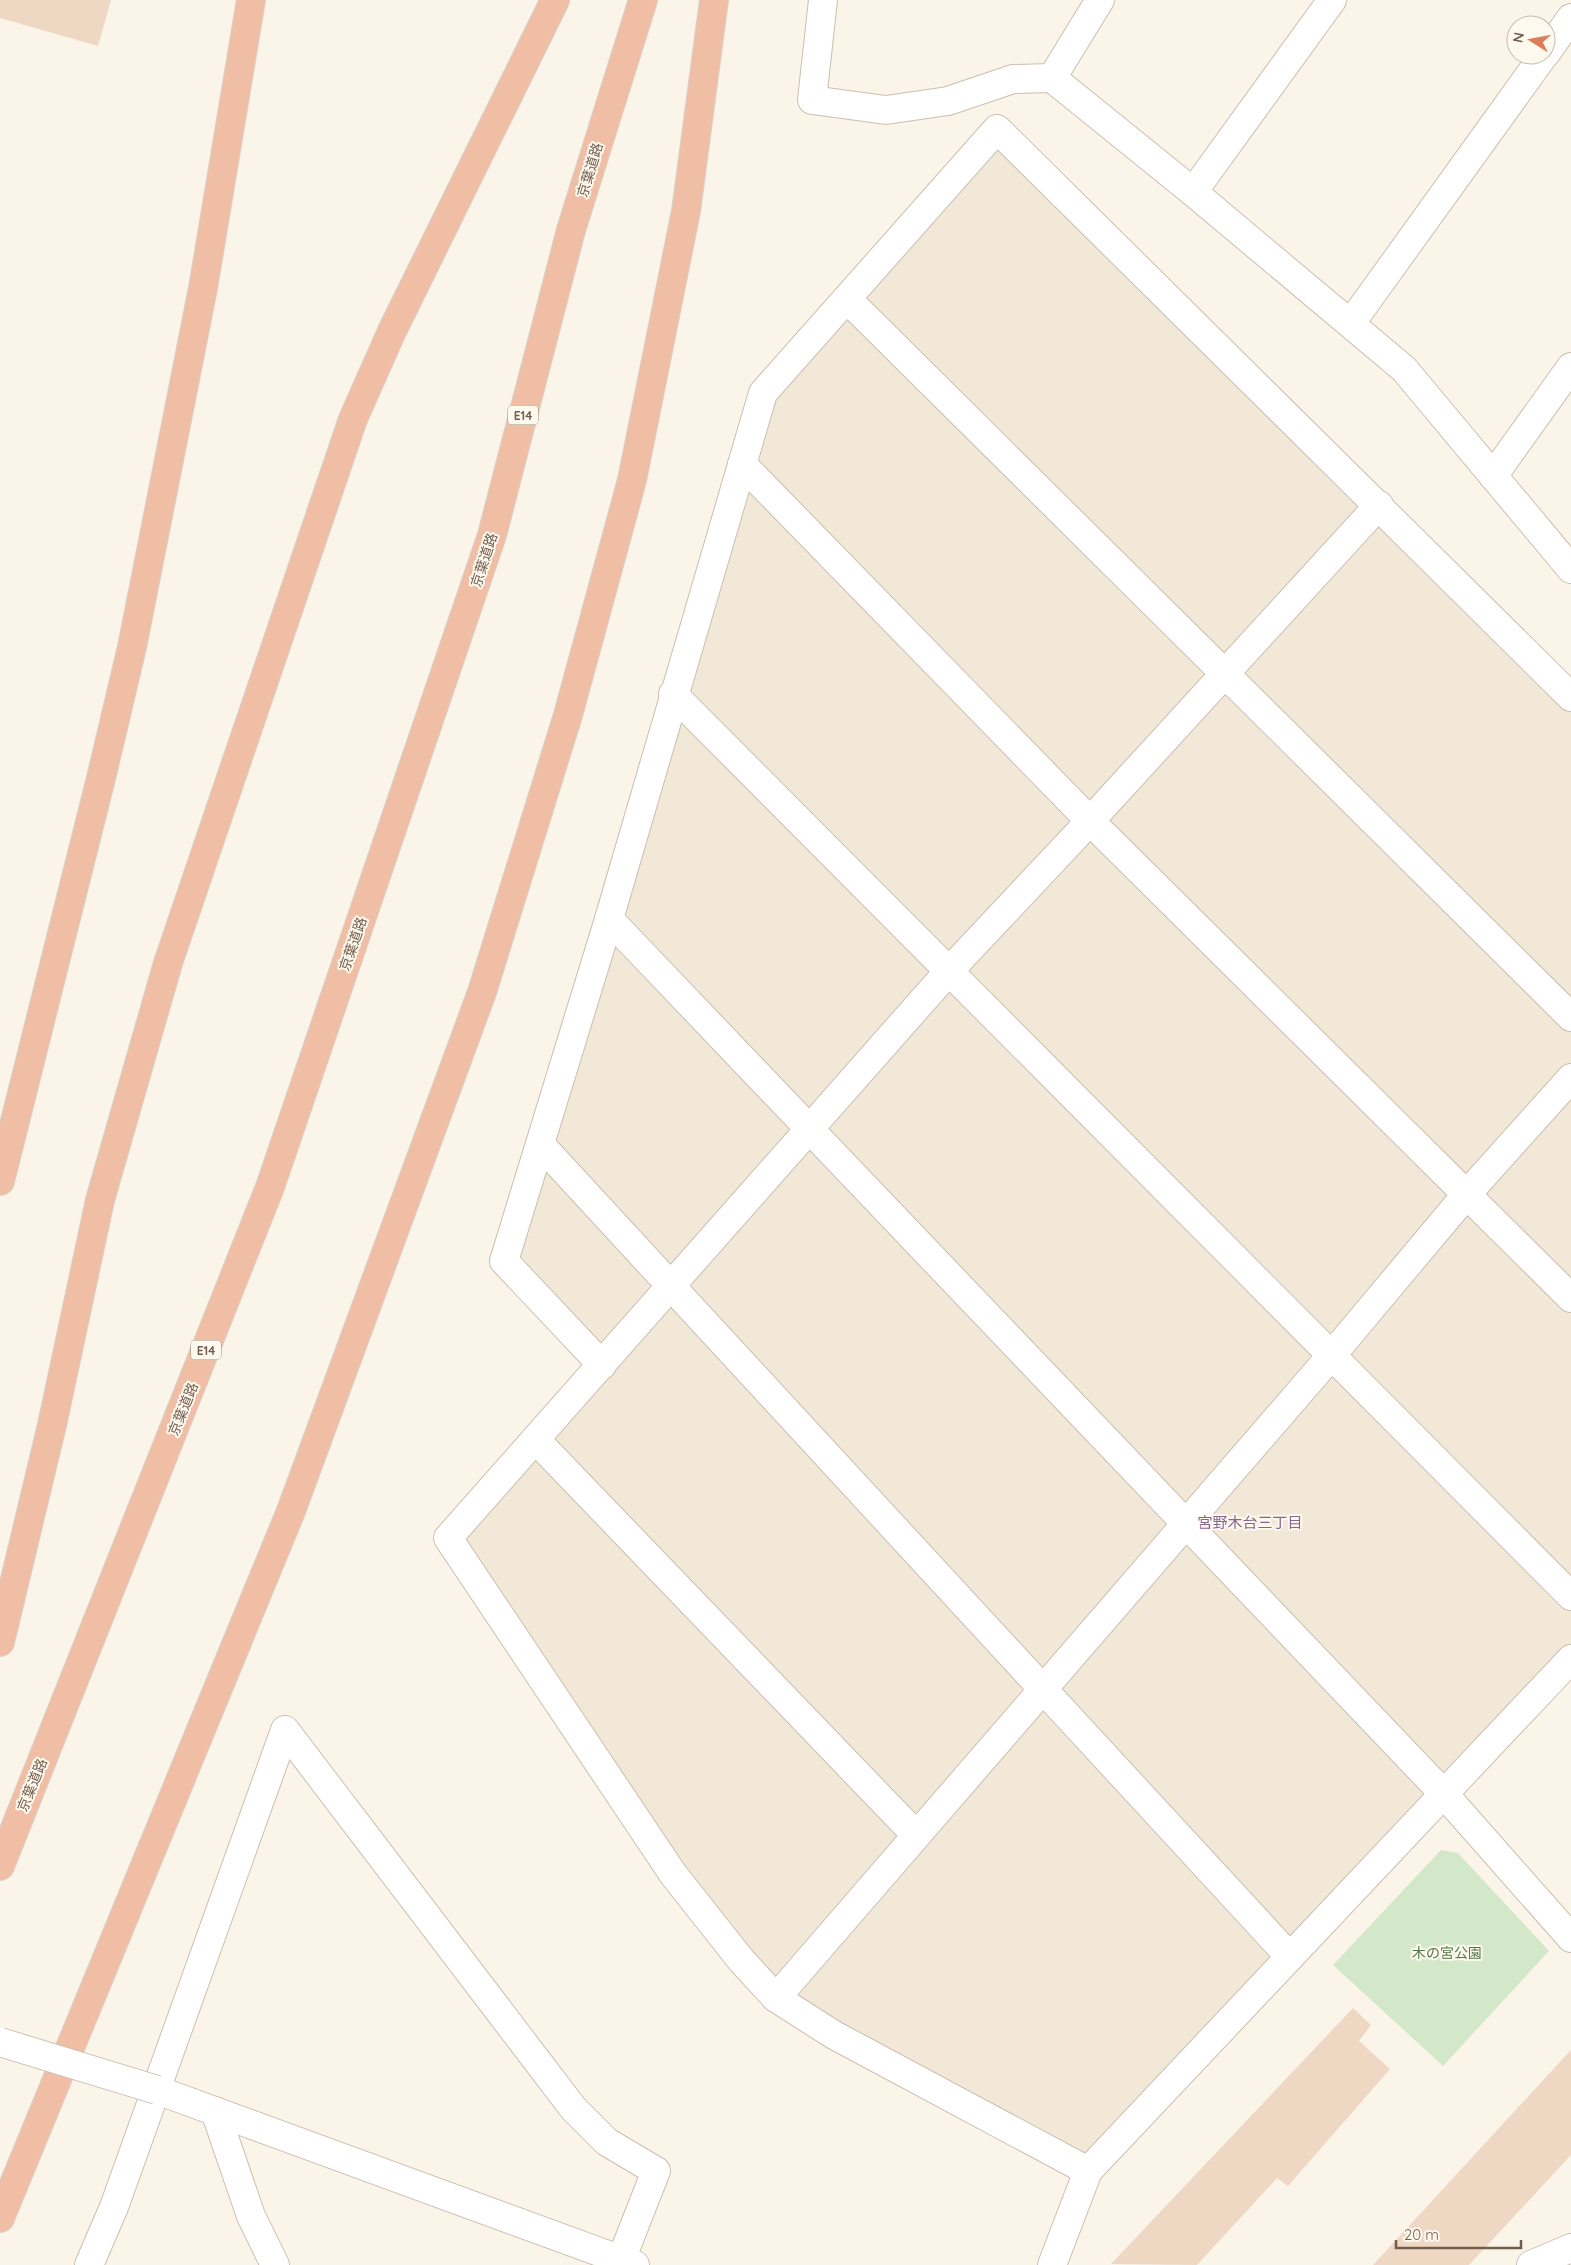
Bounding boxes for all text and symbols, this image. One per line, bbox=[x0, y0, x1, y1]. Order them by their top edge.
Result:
north arrow bbox=[1506, 15, 1556, 65]
text: N bbox=[1508, 31, 1528, 44]
street label: 京葉道路 bbox=[573, 141, 607, 199]
road number: E14 bbox=[508, 406, 538, 424]
street label: 京葉道路 bbox=[467, 531, 501, 589]
street label: 京葉道路 bbox=[335, 915, 371, 973]
road number: E14 bbox=[191, 1340, 221, 1360]
street label: 京葉道路 bbox=[164, 1380, 202, 1438]
district label: 宮野木台三丁目 bbox=[1197, 1513, 1303, 1532]
street label: 京葉道路 bbox=[13, 1756, 51, 1814]
park label: 木の宮公園 bbox=[1412, 1944, 1482, 1962]
scale bar bbox=[1396, 2218, 1521, 2250]
text: 20 m bbox=[1404, 2225, 1439, 2244]

